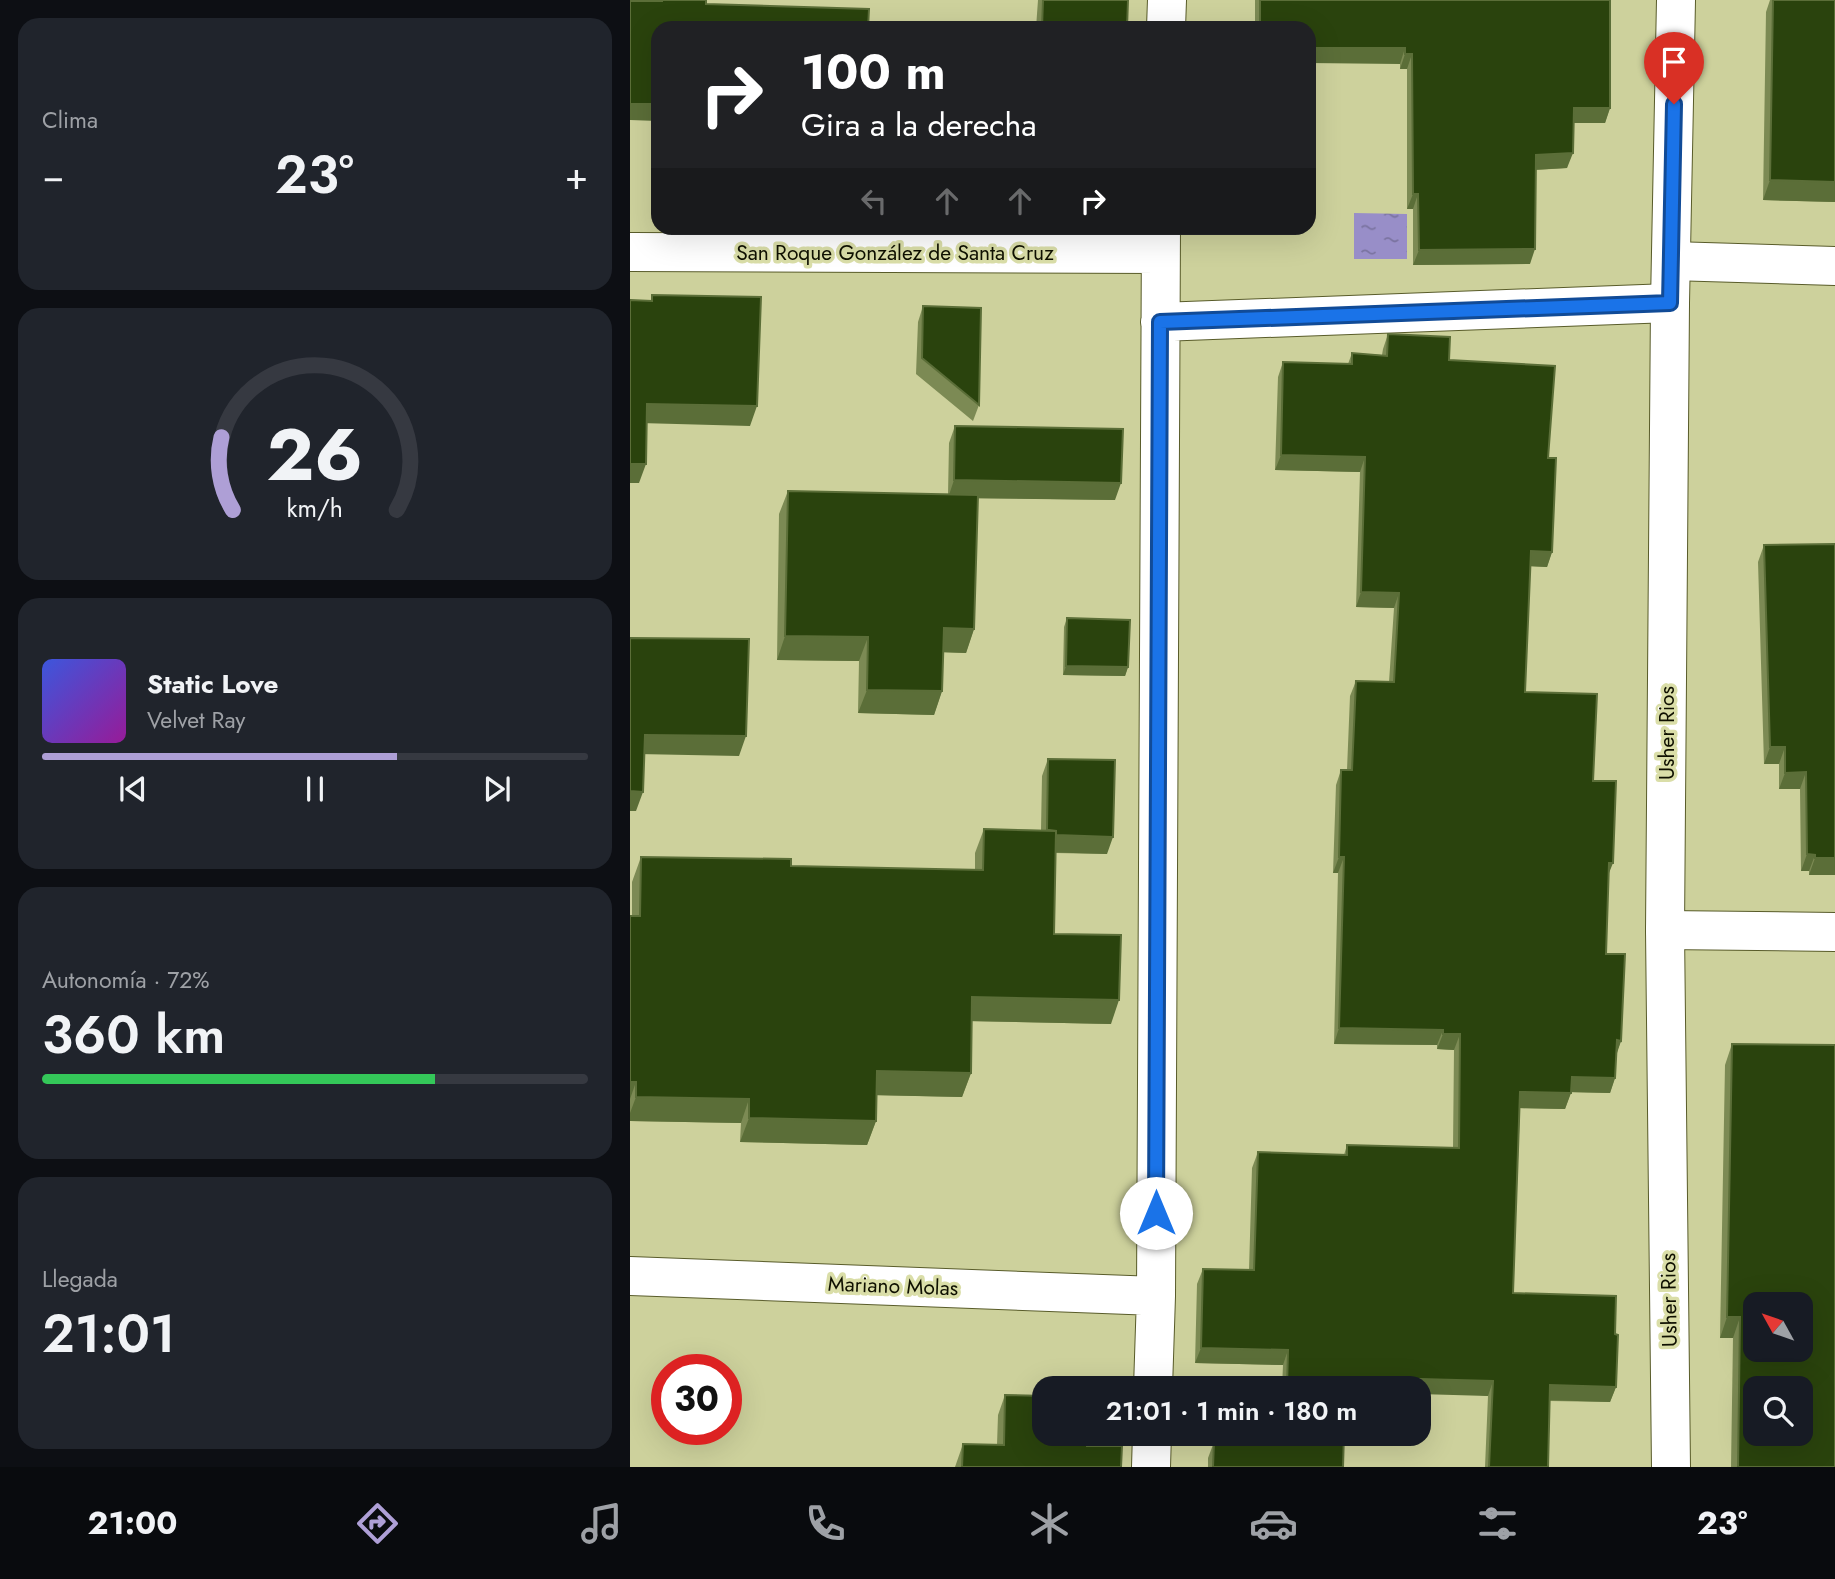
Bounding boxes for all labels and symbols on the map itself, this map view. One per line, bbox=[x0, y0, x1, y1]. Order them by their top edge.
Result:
pin bbox=[1644, 32, 1704, 104]
street label: San Roque González de Santa Cruz bbox=[736, 238, 1054, 268]
street label: Usher Rios bbox=[1652, 686, 1682, 780]
position arrow bbox=[1119, 1176, 1193, 1250]
street label: Usher Rios bbox=[1653, 1253, 1685, 1347]
street label: Mariano Molas bbox=[827, 1269, 959, 1303]
north arrow bbox=[1743, 1292, 1813, 1362]
speed limit sign: 30 bbox=[651, 1354, 742, 1445]

